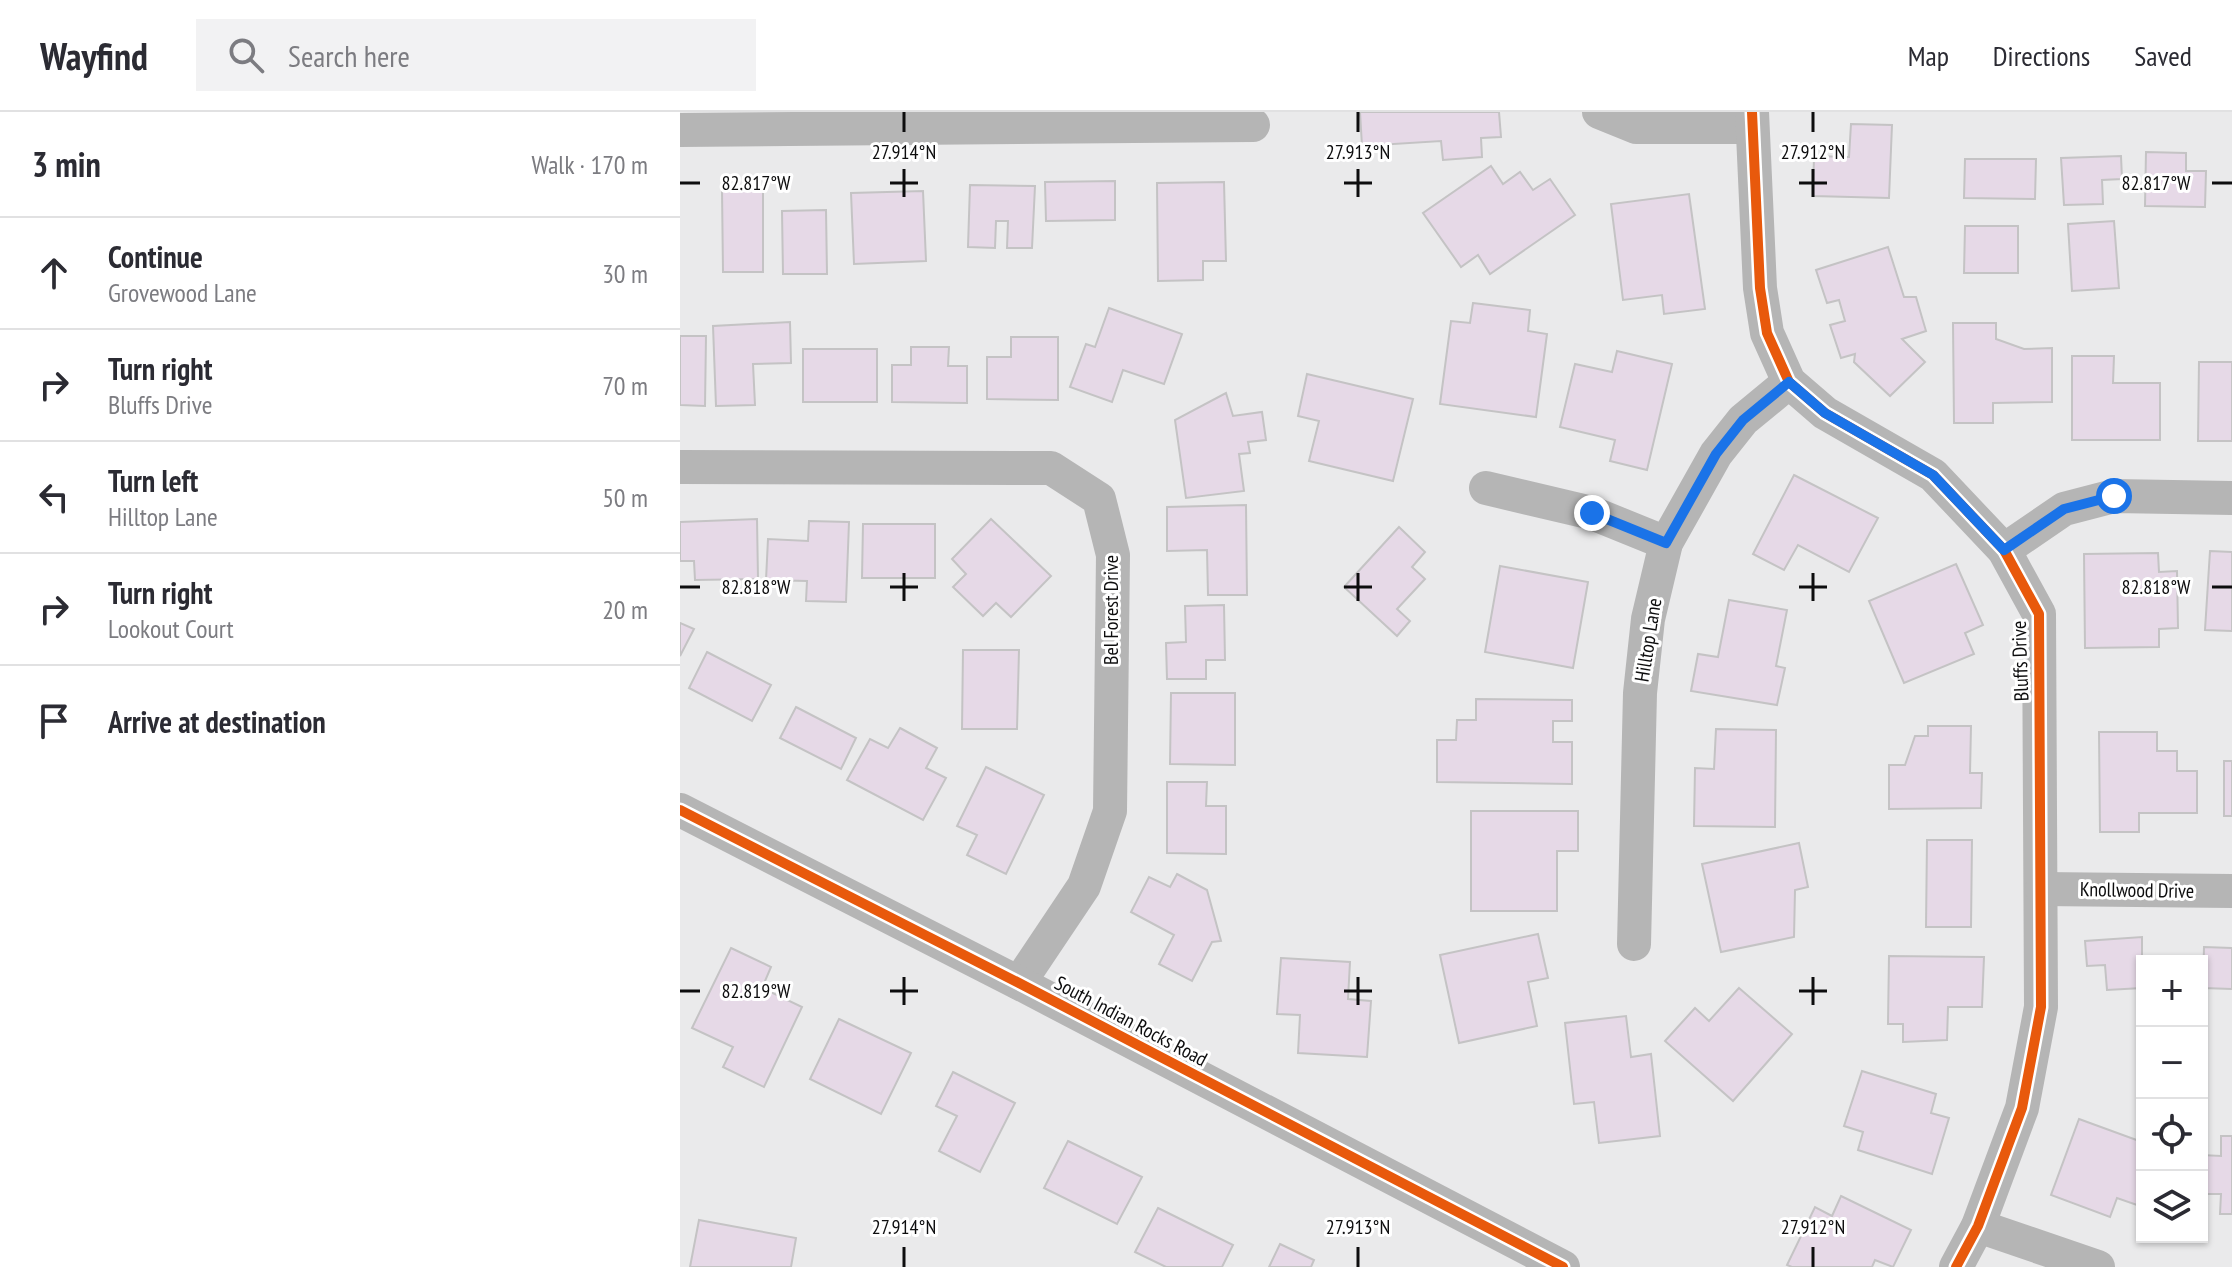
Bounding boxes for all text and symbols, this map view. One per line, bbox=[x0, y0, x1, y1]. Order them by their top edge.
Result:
search box bbox=[196, 19, 756, 91]
text: Wayfind bbox=[40, 31, 148, 80]
icon: search bbox=[224, 33, 268, 77]
text: Search here bbox=[288, 36, 410, 75]
text: Map bbox=[1908, 37, 1949, 74]
text: Directions bbox=[1993, 37, 2090, 74]
text: Saved bbox=[2134, 37, 2192, 74]
text: 27.914°N bbox=[872, 139, 936, 165]
text: 27.913°N bbox=[1326, 139, 1390, 165]
text: 27.912°N bbox=[1781, 139, 1845, 165]
text: 3 min bbox=[32, 142, 101, 186]
text: Walk · 170 m bbox=[531, 148, 648, 181]
text: 82.817°W bbox=[722, 170, 791, 196]
text: 82.817°W bbox=[2122, 170, 2191, 196]
text: Continue bbox=[108, 237, 203, 276]
icon: ahead bbox=[32, 251, 76, 295]
text: 30 m bbox=[602, 257, 648, 290]
text: Grovewood Lane bbox=[108, 276, 257, 309]
text: Turn right bbox=[108, 349, 212, 388]
icon: right bbox=[32, 363, 76, 407]
text: 70 m bbox=[602, 369, 648, 402]
text: Bluffs Drive bbox=[108, 388, 213, 421]
text: Turn left bbox=[108, 461, 198, 500]
icon: left bbox=[32, 475, 76, 519]
route start bbox=[2096, 478, 2132, 514]
text: 50 m bbox=[602, 481, 648, 514]
route end bbox=[1574, 495, 1610, 531]
text: Hilltop Lane bbox=[108, 500, 218, 533]
street label: Bel Forest Drive bbox=[1098, 555, 1124, 665]
text: Turn right bbox=[108, 573, 212, 612]
text: 82.818°W bbox=[722, 574, 791, 600]
text: 82.818°W bbox=[2122, 574, 2191, 600]
icon: right bbox=[32, 587, 76, 631]
text: 20 m bbox=[602, 593, 648, 626]
street label: Hilltop Lane bbox=[1629, 596, 1667, 684]
text: Lookout Court bbox=[108, 612, 234, 645]
street label: Bluffs Drive bbox=[2006, 620, 2034, 702]
icon: arrive bbox=[32, 699, 76, 743]
text: Arrive at destination bbox=[108, 702, 326, 741]
street label: Knollwood Drive bbox=[2080, 876, 2194, 904]
map controls bbox=[2136, 955, 2208, 1243]
button: + bbox=[2136, 955, 2208, 1027]
street label: South Indian Rocks Road bbox=[1050, 970, 1212, 1072]
text: 82.819°W bbox=[722, 978, 791, 1004]
button: − bbox=[2136, 1027, 2208, 1099]
button: locate bbox=[2136, 1099, 2208, 1171]
button: layers bbox=[2136, 1171, 2208, 1243]
text: 27.914°N bbox=[872, 1214, 936, 1240]
text: 27.913°N bbox=[1326, 1214, 1390, 1240]
text: 27.912°N bbox=[1781, 1214, 1845, 1240]

